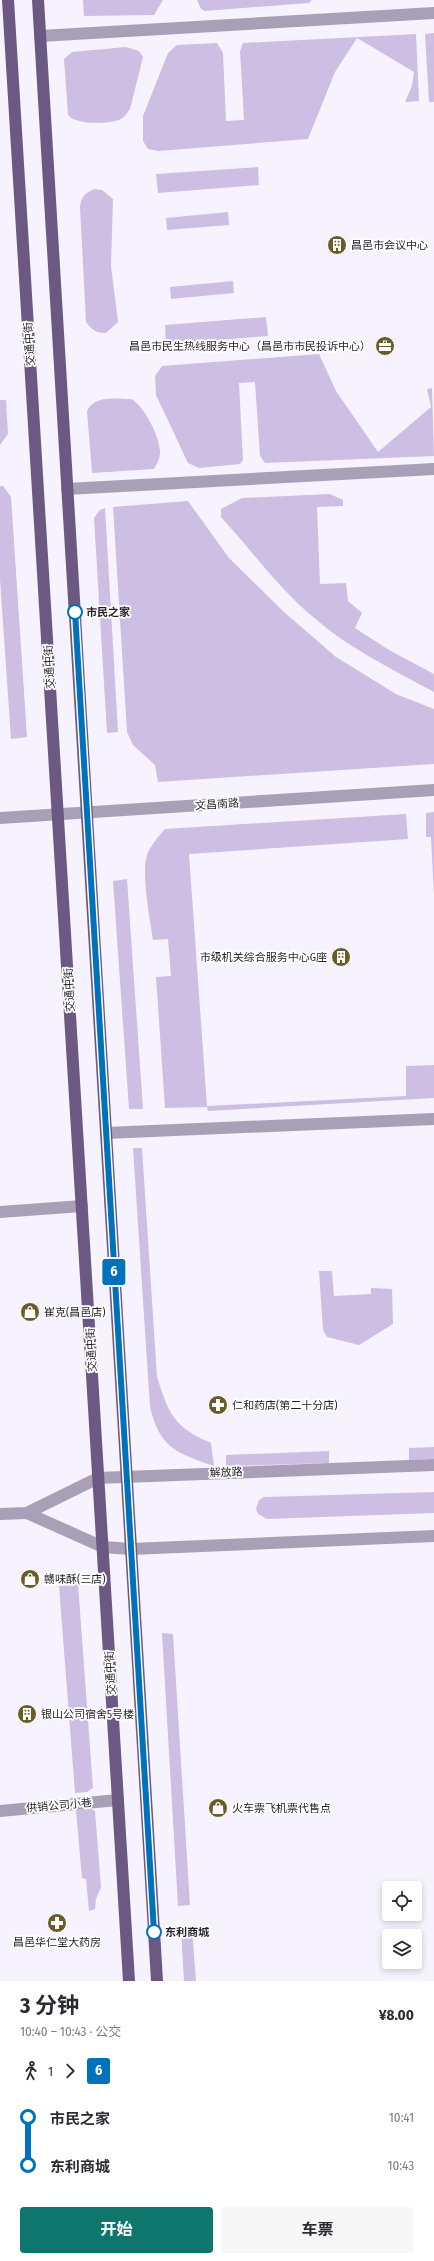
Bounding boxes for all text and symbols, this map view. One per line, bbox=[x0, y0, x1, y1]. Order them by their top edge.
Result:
building icon: 昌邑市会议中心 bbox=[326, 234, 348, 256]
place label: 昌邑市会议中心 bbox=[351, 239, 428, 252]
street label: 交通中街 bbox=[21, 322, 38, 366]
office icon: 昌邑市民生热线服务中心（昌邑市市民投诉中心） bbox=[374, 335, 396, 357]
place label: 昌邑市民生热线服务中心（昌邑市市民投诉中心） bbox=[129, 340, 371, 353]
marker: 市民之家 bbox=[67, 604, 83, 620]
place label: 市民之家 bbox=[86, 606, 130, 619]
street label: 交通中街 bbox=[42, 645, 57, 689]
street label: 文昌南路 bbox=[195, 796, 239, 813]
building icon: 市级机关综合服务中心G座 bbox=[330, 946, 352, 968]
place label: 市级机关综合服务中心G座 bbox=[200, 951, 327, 964]
street label: 交通中街 bbox=[62, 968, 77, 1012]
line badge: 6 bbox=[101, 1259, 127, 1285]
text: 6 bbox=[110, 1263, 118, 1280]
shop icon: 崔克(昌邑店) bbox=[19, 1301, 41, 1323]
place label: 崔克(昌邑店) bbox=[44, 1306, 106, 1319]
street label: 交通中街 bbox=[84, 1328, 99, 1372]
pharmacy icon: 仁和药店(第二十分店) bbox=[207, 1394, 229, 1416]
place label: 仁和药店(第二十分店) bbox=[232, 1399, 338, 1412]
street label: 解放路 bbox=[209, 1465, 243, 1480]
shop icon: 赣味酥(三店) bbox=[19, 1568, 41, 1590]
place label: 赣味酥(三店) bbox=[44, 1573, 106, 1586]
street label: 交通中街 bbox=[103, 1651, 118, 1695]
building icon: 银山公司宿舍5号楼 bbox=[16, 1703, 38, 1725]
place label: 银山公司宿舍5号楼 bbox=[41, 1708, 134, 1721]
street label: 供销公司小巷 bbox=[26, 1796, 92, 1815]
shop icon: 火车票飞机票代售点 bbox=[207, 1797, 229, 1819]
place label: 火车票飞机票代售点 bbox=[232, 1802, 331, 1815]
map controls bbox=[382, 1881, 422, 1969]
button: locate bbox=[382, 1881, 422, 1921]
pharmacy icon: 昌邑华仁堂大药房 bbox=[46, 1912, 68, 1934]
marker: 东利商城 bbox=[146, 1924, 162, 1940]
place label: 东利商城 bbox=[165, 1926, 210, 1939]
button: layers bbox=[382, 1929, 422, 1969]
place label: 昌邑华仁堂大药房 bbox=[13, 1936, 101, 1949]
text: 3 分钟 bbox=[20, 1992, 79, 2019]
text: ¥8.00 bbox=[379, 2006, 414, 2024]
text: 10:40 – 10:43 · 公交 bbox=[20, 2024, 121, 2039]
icon: walk bbox=[20, 2060, 42, 2082]
icon: forward bbox=[59, 2060, 81, 2082]
text: 6 bbox=[95, 2062, 102, 2079]
text: 1 bbox=[48, 2064, 53, 2079]
text: 市民之家 bbox=[50, 2110, 110, 2128]
text: 10:41 bbox=[389, 2110, 414, 2125]
text: 东利商城 bbox=[50, 2158, 110, 2176]
text: 10:43 bbox=[387, 2158, 414, 2173]
button: 开始 bbox=[20, 2207, 213, 2253]
button: 车票 bbox=[221, 2207, 414, 2253]

